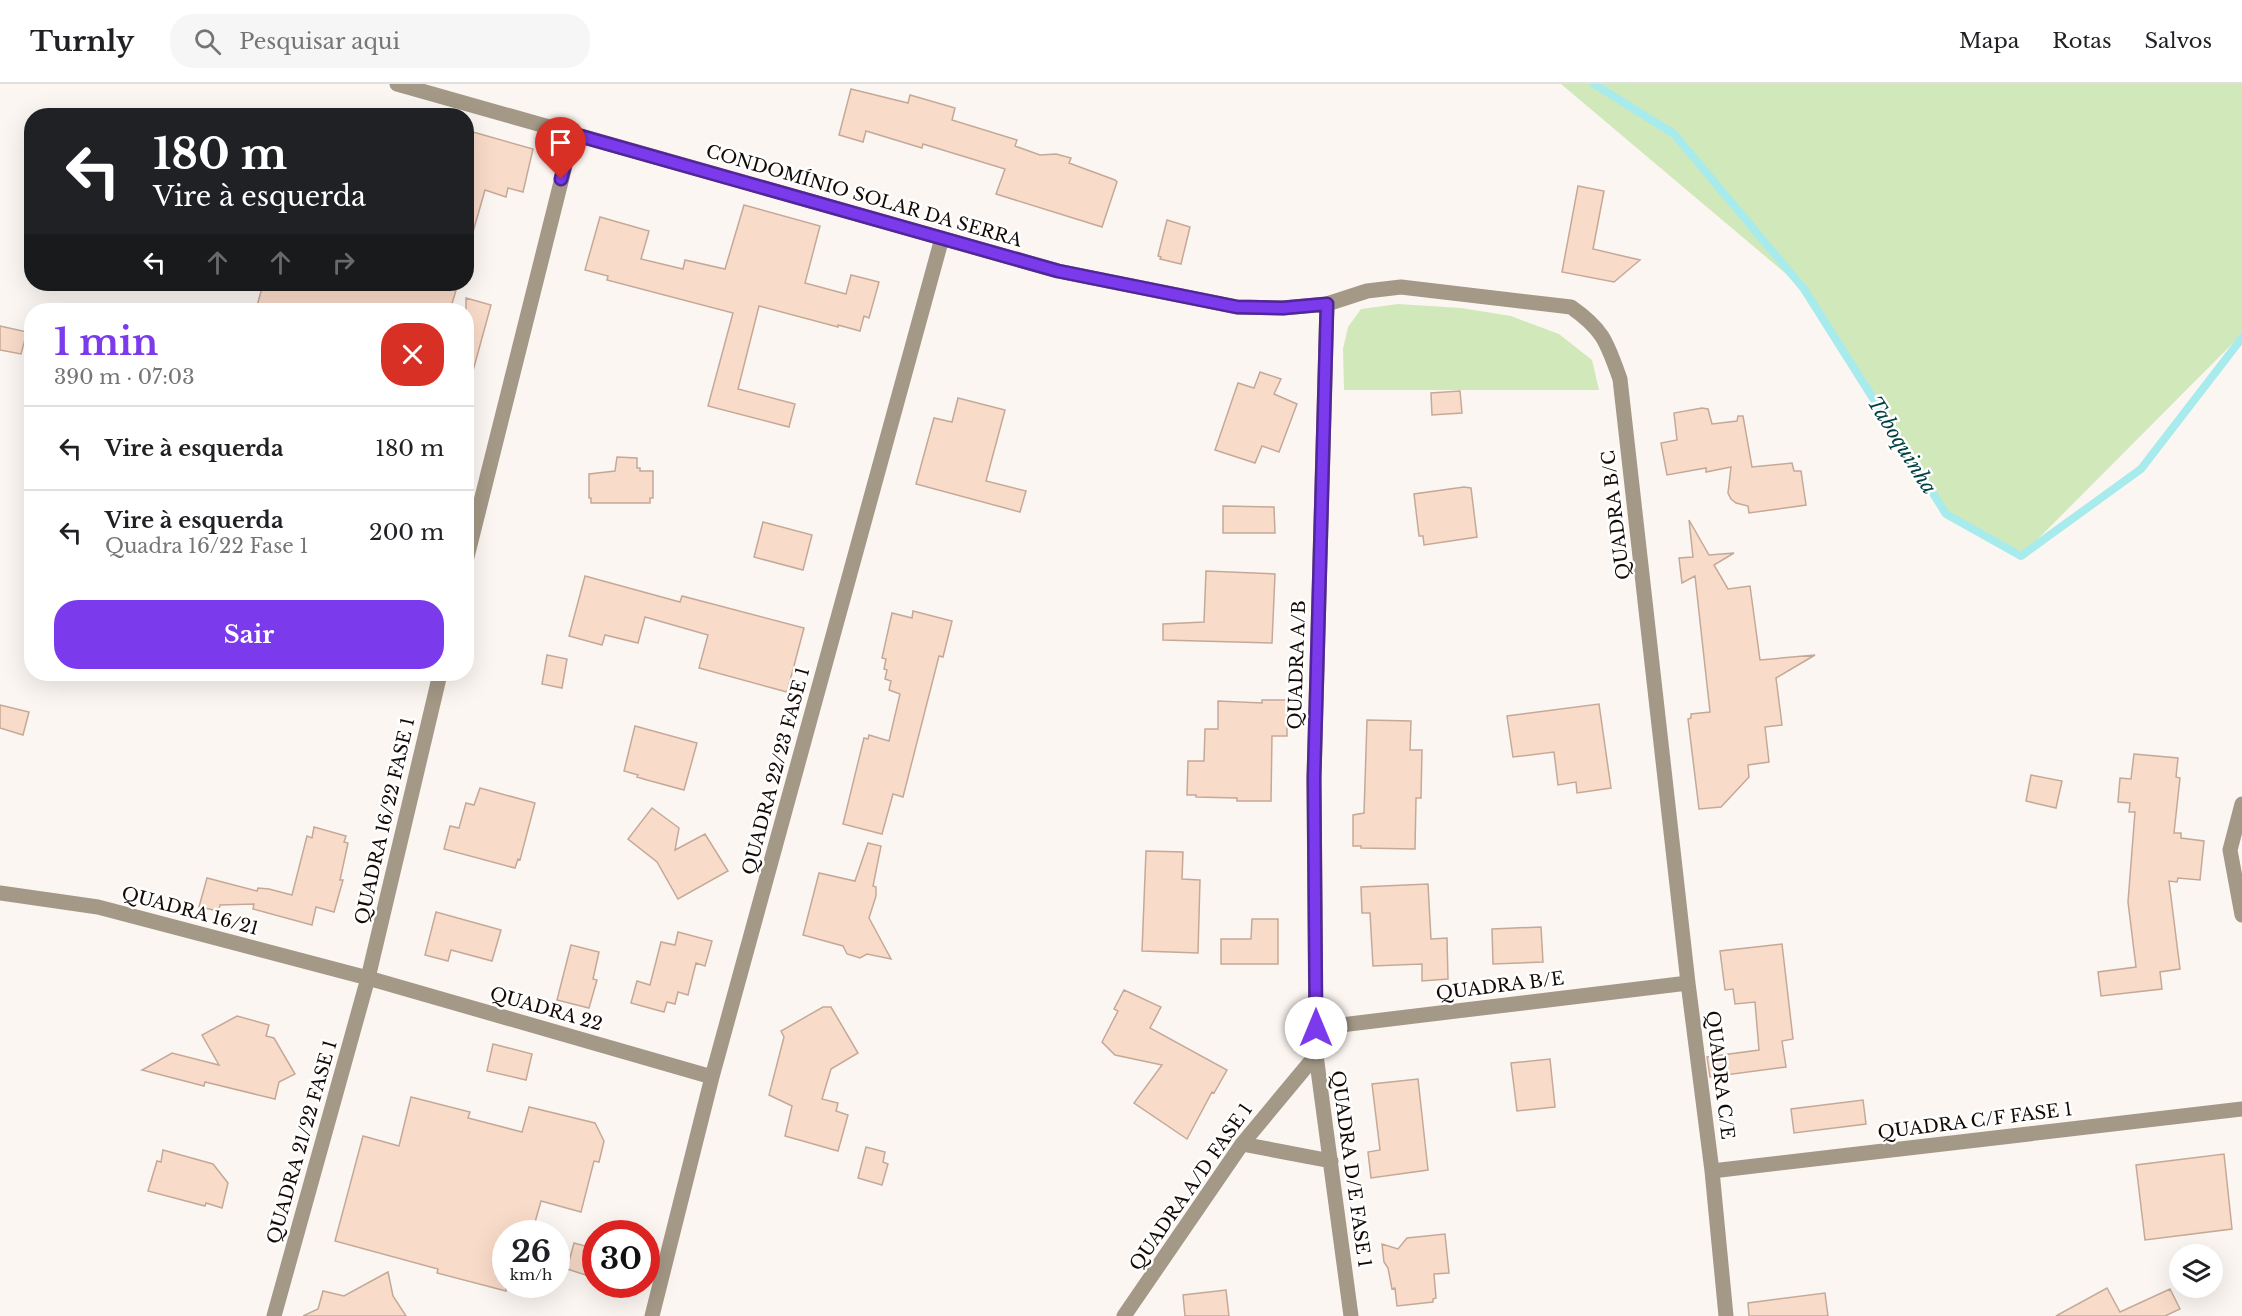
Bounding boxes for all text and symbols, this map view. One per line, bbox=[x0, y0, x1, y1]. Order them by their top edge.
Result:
search box bbox=[170, 14, 590, 68]
text: Turnly bbox=[30, 24, 134, 59]
icon: search bbox=[191, 25, 224, 58]
text: Pesquisar aqui bbox=[239, 28, 400, 55]
text: Mapa bbox=[1959, 28, 2019, 54]
text: Rotas bbox=[2052, 28, 2112, 54]
text: Salvos bbox=[2145, 28, 2212, 54]
pin bbox=[535, 117, 586, 179]
icon: arrive bbox=[544, 126, 577, 159]
text: 180 m bbox=[153, 128, 287, 180]
icon: left bbox=[54, 132, 132, 210]
street label: CONDOMÍNIO SOLAR DA SERRA bbox=[703, 139, 1026, 252]
text: Vire à esquerda bbox=[153, 180, 366, 213]
icon: left bbox=[138, 246, 171, 279]
icon: ahead bbox=[201, 246, 234, 279]
icon: ahead bbox=[264, 246, 297, 279]
icon: right bbox=[327, 246, 360, 279]
text: 1 min bbox=[54, 320, 158, 365]
button: close bbox=[381, 323, 444, 386]
text: 390 m · 07:03 bbox=[54, 365, 194, 389]
water label: Taboquinha bbox=[1862, 392, 1942, 498]
icon: left bbox=[54, 432, 87, 465]
text: Vire à esquerda bbox=[105, 435, 284, 462]
text: 180 m bbox=[375, 435, 444, 462]
street label: QUADRA B/C bbox=[1597, 449, 1635, 581]
text: Vire à esquerda bbox=[105, 507, 284, 534]
icon: left bbox=[54, 516, 87, 549]
text: 200 m bbox=[369, 519, 444, 546]
text: Quadra 16/22 Fase 1 bbox=[105, 534, 308, 558]
button: Sair bbox=[54, 600, 444, 669]
street label: QUADRA A/B bbox=[1284, 600, 1310, 730]
street label: QUADRA 22/23 FASE 1 bbox=[738, 665, 814, 877]
street label: QUADRA 16/22 FASE 1 bbox=[350, 715, 420, 927]
street label: QUADRA 16/21 bbox=[119, 882, 261, 940]
street label: QUADRA B/E bbox=[1435, 967, 1565, 1005]
street label: QUADRA 22 bbox=[487, 982, 605, 1036]
position arrow bbox=[1284, 996, 1348, 1060]
street label: QUADRA C/E bbox=[1701, 1009, 1739, 1141]
street label: QUADRA 21/22 FASE 1 bbox=[262, 1038, 342, 1246]
street label: QUADRA D/E FASE 1 bbox=[1326, 1069, 1376, 1269]
street label: QUADRA C/F FASE 1 bbox=[1877, 1098, 2073, 1144]
street label: QUADRA A/D FASE 1 bbox=[1125, 1099, 1257, 1275]
speed limit sign: 30 bbox=[582, 1220, 660, 1298]
text: 26 bbox=[511, 1233, 551, 1270]
map controls bbox=[2169, 1244, 2223, 1298]
button: layers bbox=[2169, 1244, 2223, 1298]
text: km/h bbox=[510, 1265, 552, 1284]

